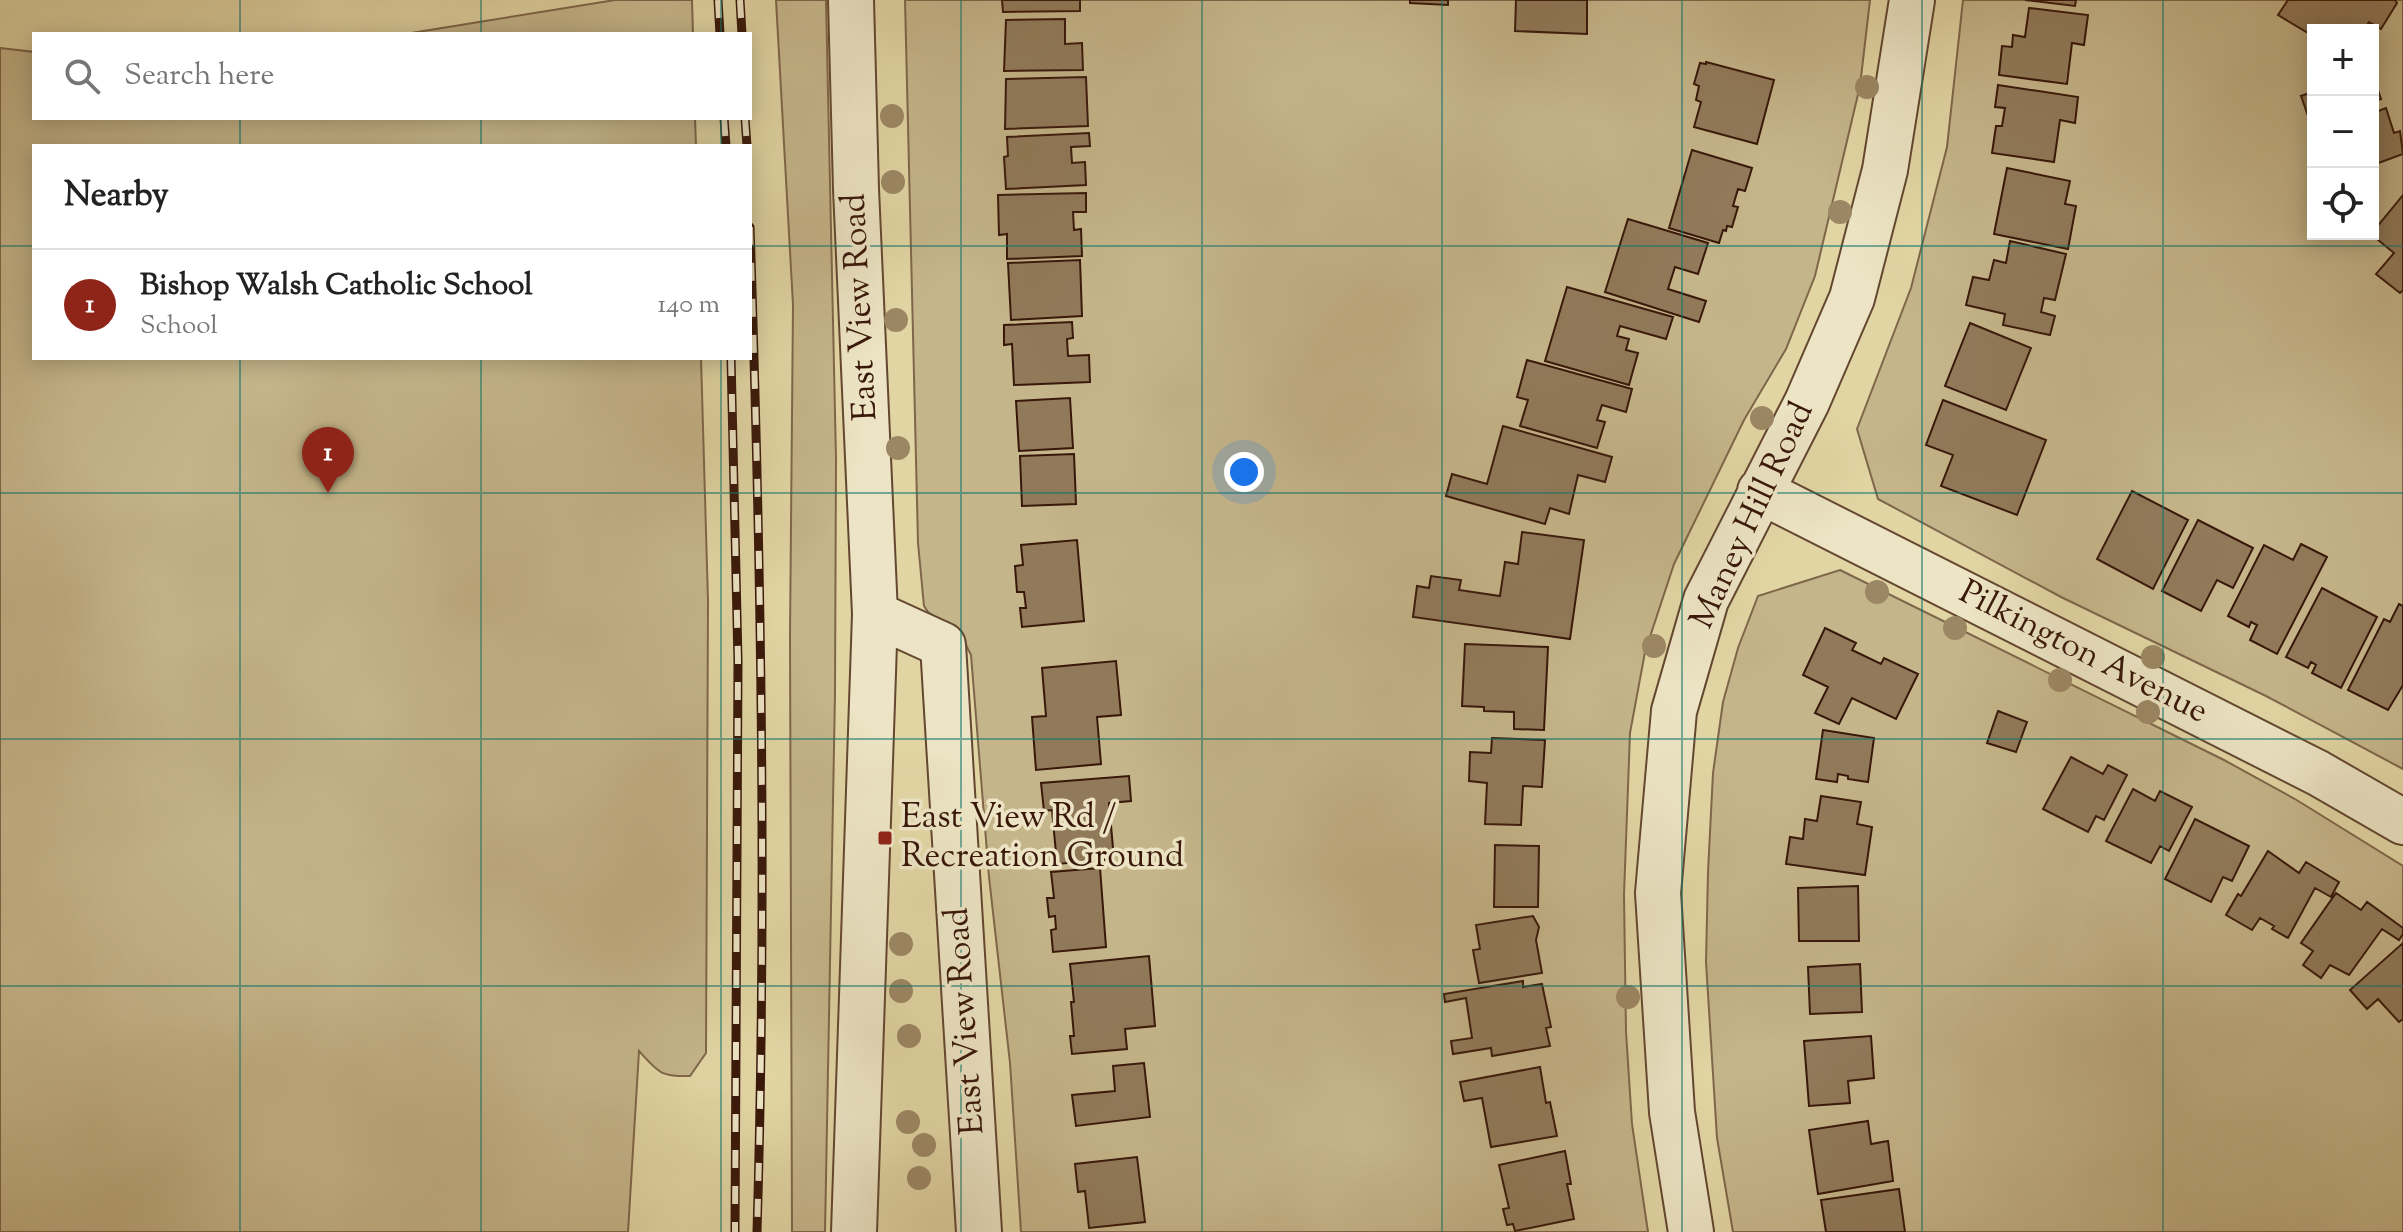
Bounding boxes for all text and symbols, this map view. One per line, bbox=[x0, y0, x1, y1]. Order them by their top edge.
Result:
map controls bbox=[2307, 24, 2379, 240]
button: + bbox=[2307, 24, 2379, 96]
search box bbox=[32, 32, 752, 120]
icon: search bbox=[60, 54, 104, 98]
text: Search here bbox=[124, 55, 274, 98]
button: − bbox=[2307, 96, 2379, 168]
button: locate bbox=[2307, 168, 2379, 240]
text: Nearby bbox=[64, 172, 169, 221]
street label: East View Road bbox=[831, 192, 891, 422]
text: Bishop Walsh Catholic School bbox=[140, 265, 533, 308]
text: 1 bbox=[86, 287, 94, 324]
text: 140 m bbox=[657, 287, 720, 324]
text: School bbox=[140, 308, 218, 345]
street label: Maney Hill Road bbox=[1679, 394, 1827, 638]
pin: 1 bbox=[302, 427, 354, 493]
your location bbox=[1224, 452, 1264, 492]
street label: Pilkington Avenue bbox=[1950, 569, 2216, 737]
place label: East View Rd / Recreation Ground bbox=[901, 794, 1184, 882]
marker: East View Rd / Recreation Ground bbox=[876, 829, 894, 847]
street label: East View Road bbox=[934, 906, 998, 1136]

